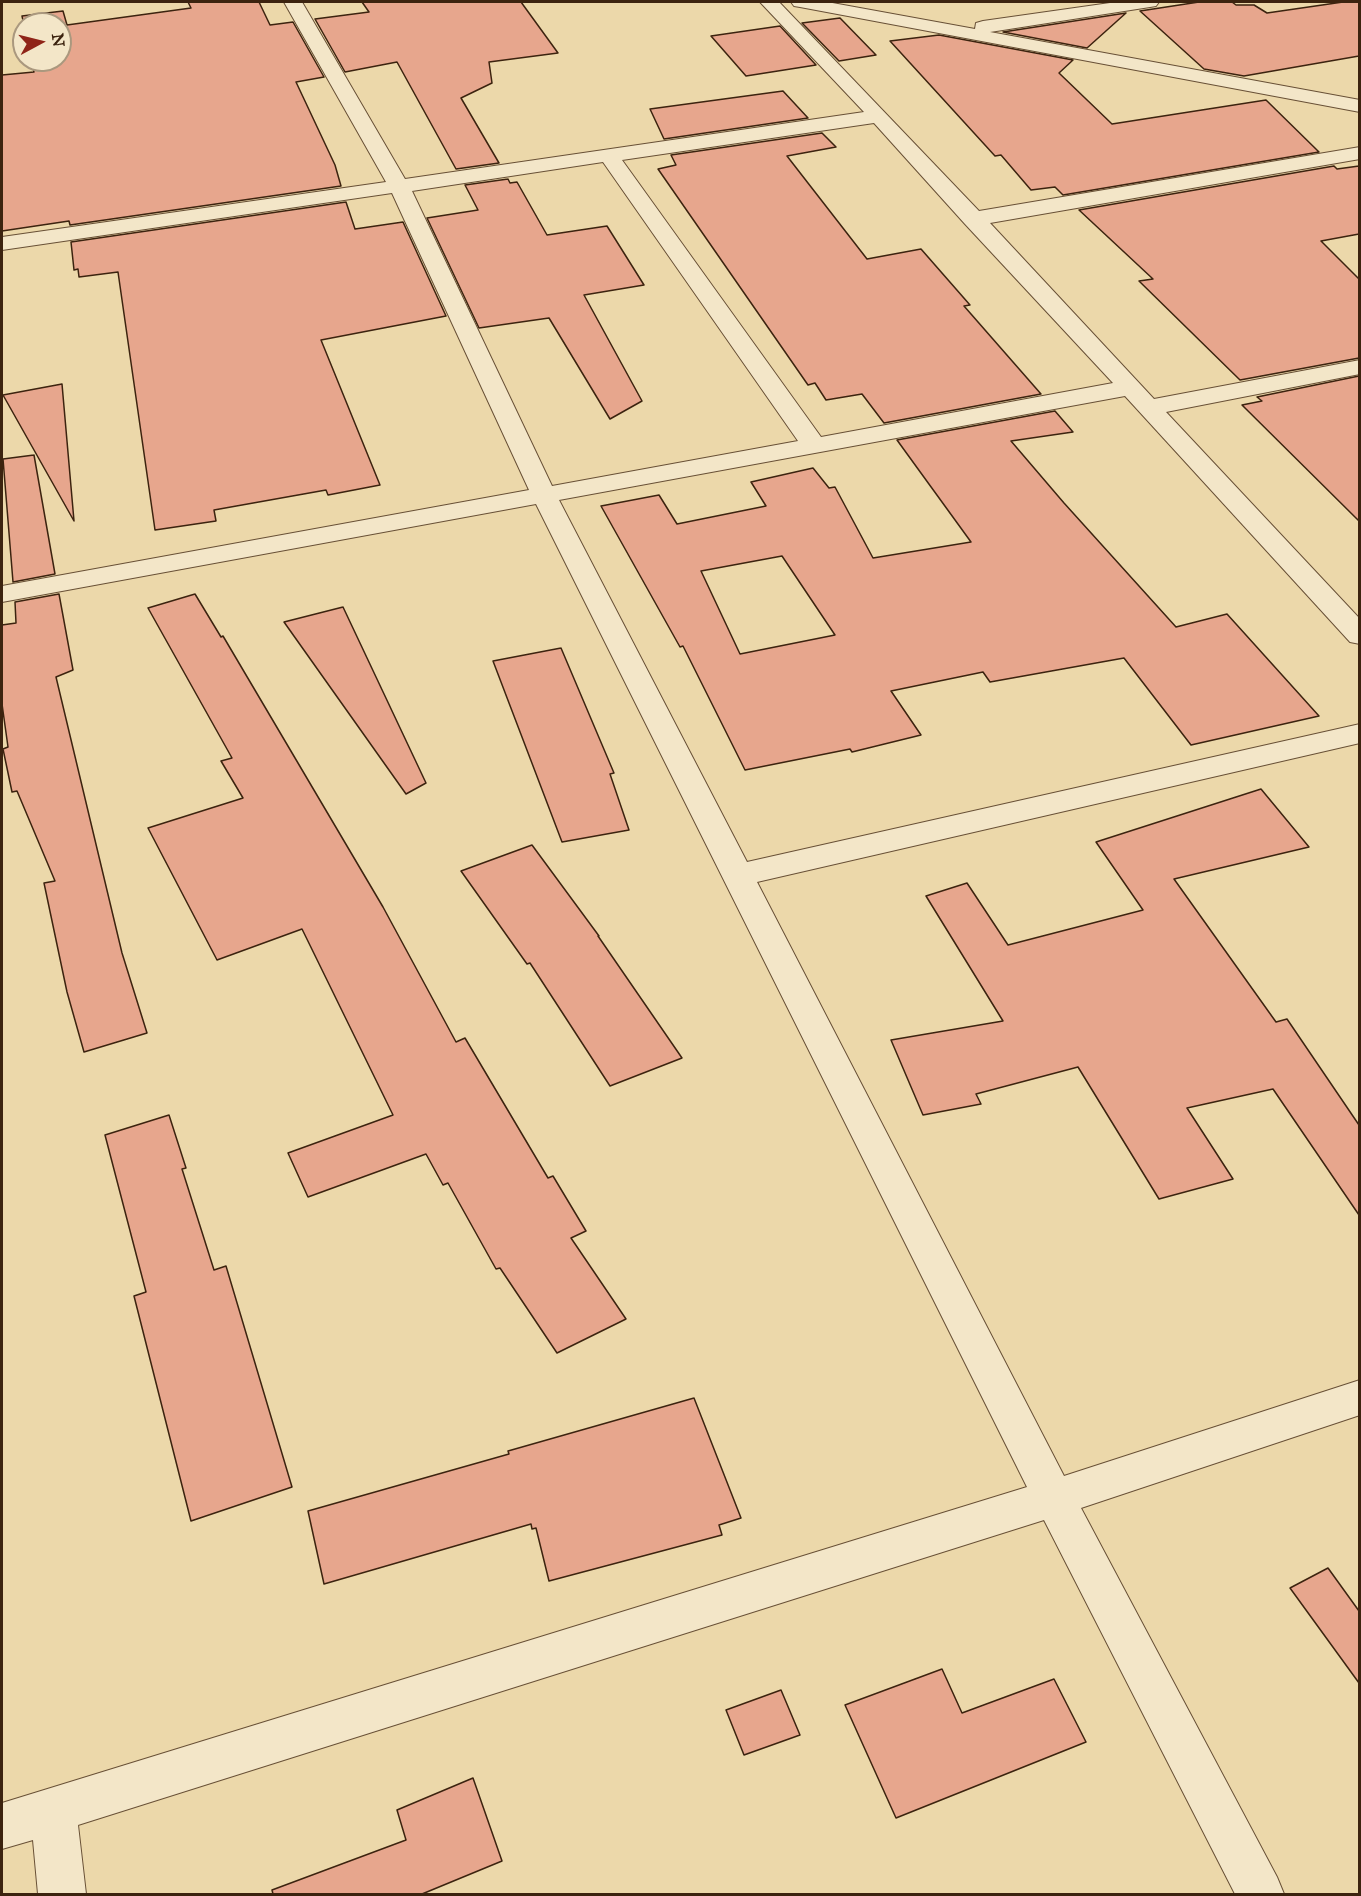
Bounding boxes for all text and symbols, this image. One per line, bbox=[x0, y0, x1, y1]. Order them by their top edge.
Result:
north arrow bbox=[12, 12, 72, 72]
text: N bbox=[48, 32, 69, 48]

